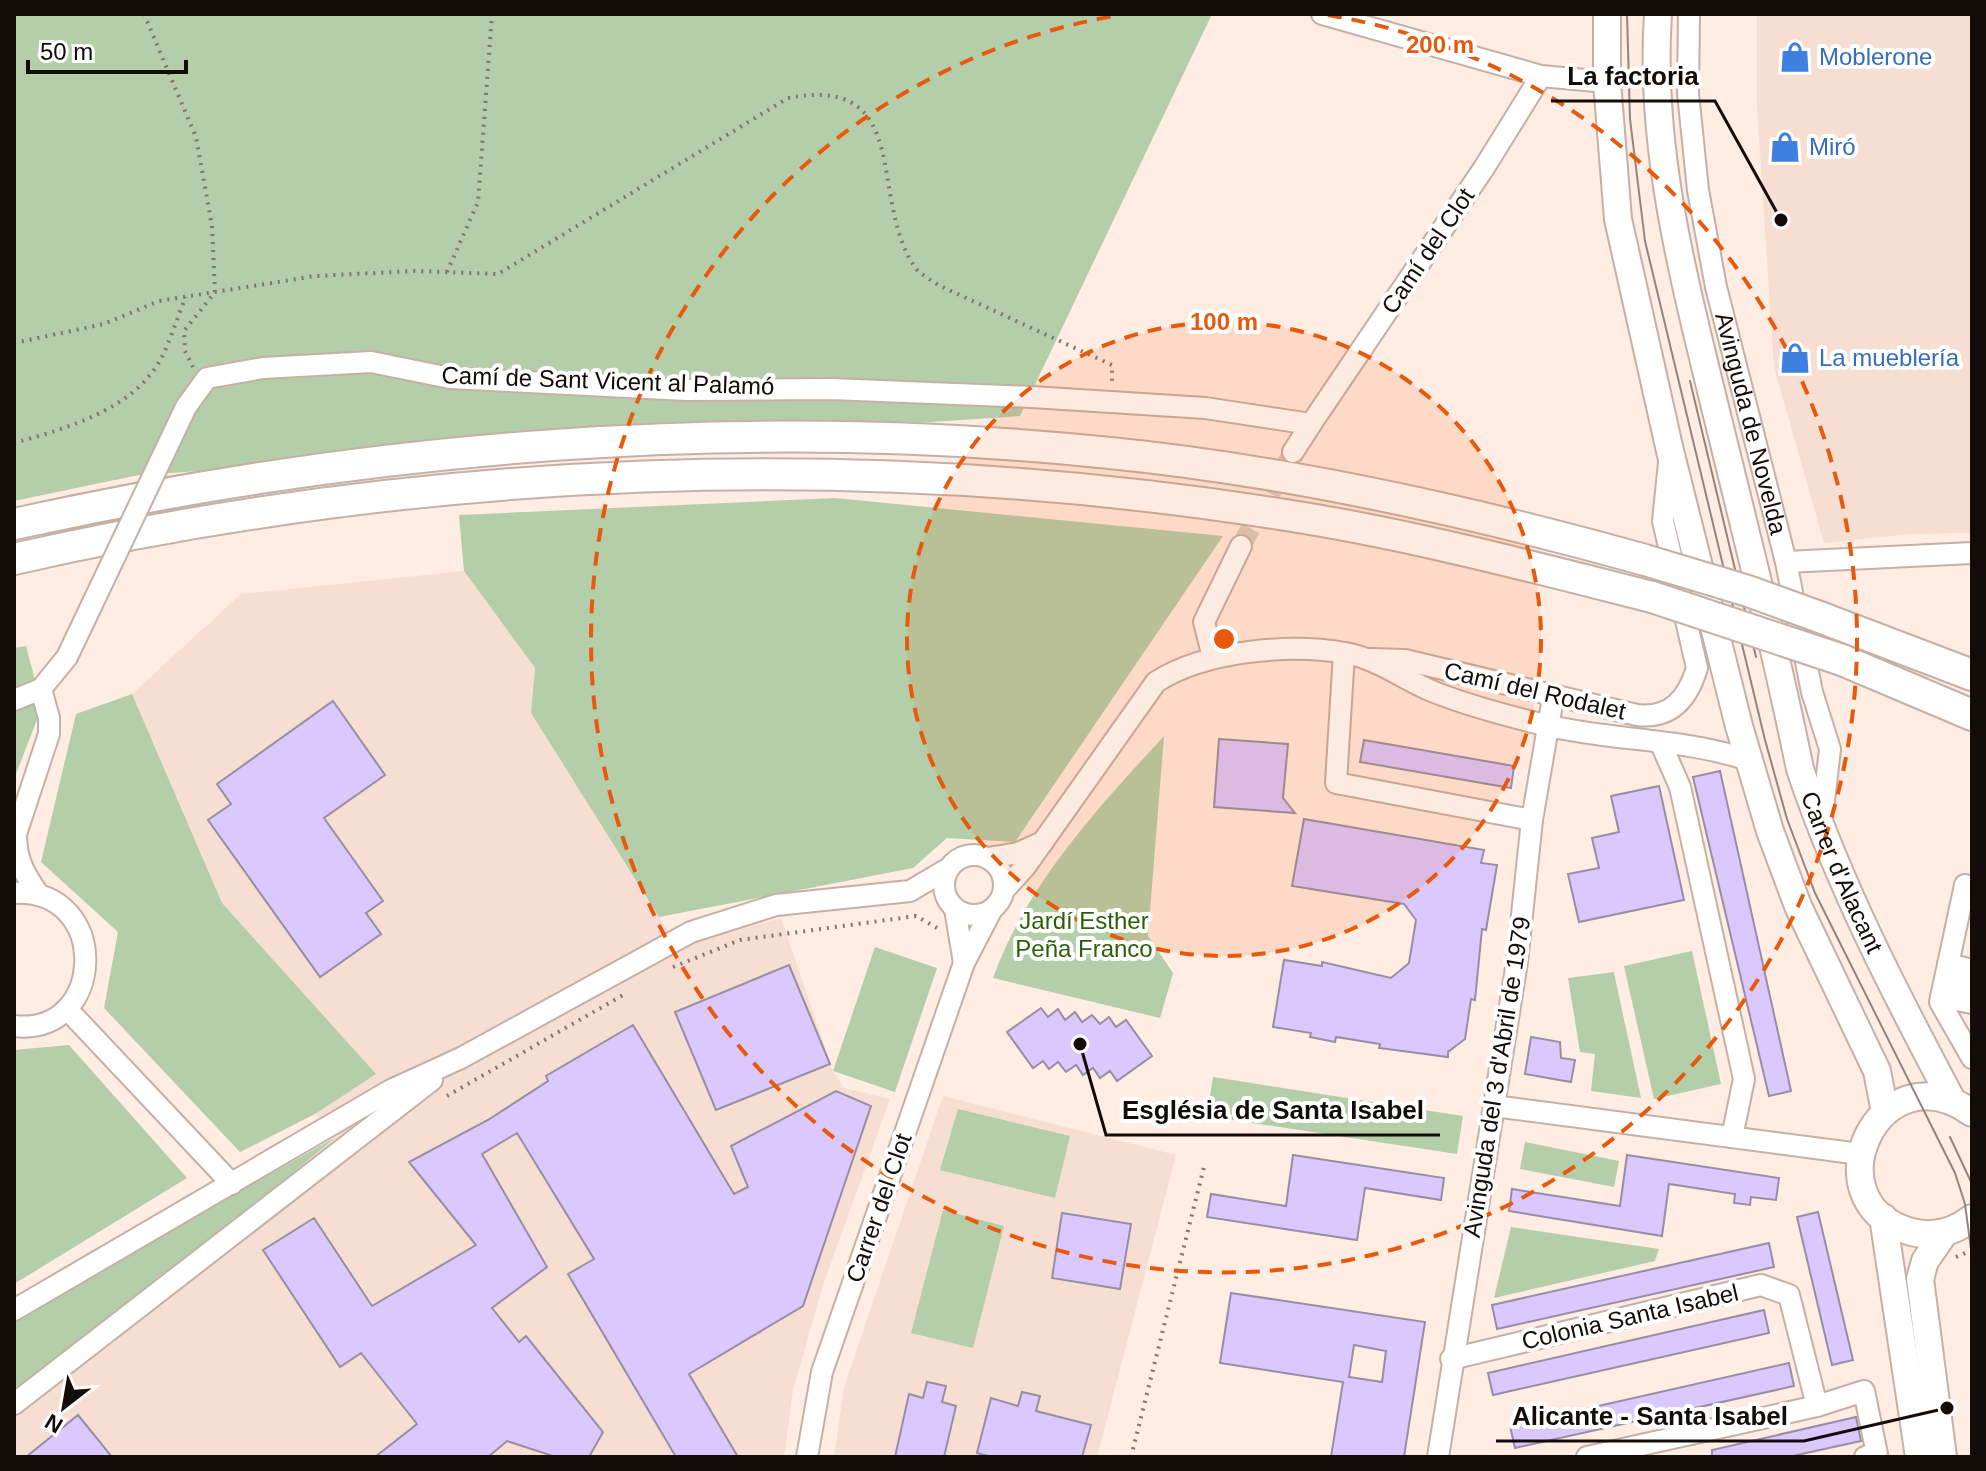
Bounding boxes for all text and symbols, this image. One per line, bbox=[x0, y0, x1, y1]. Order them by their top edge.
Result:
scale bar bbox=[28, 24, 186, 74]
text: 200 m bbox=[1406, 31, 1474, 58]
text: 50 m bbox=[40, 38, 93, 65]
shop icon: Moblerone bbox=[1778, 40, 1812, 74]
place label: Moblerone bbox=[1819, 43, 1932, 70]
callout: La factoria bbox=[1551, 51, 1715, 101]
text: La factoria bbox=[1567, 61, 1699, 91]
shop icon: Miró bbox=[1768, 130, 1802, 164]
place label: Miró bbox=[1809, 133, 1856, 160]
street label: Camí del Clot bbox=[1376, 183, 1480, 319]
text: 100 m bbox=[1190, 308, 1258, 335]
street label: Avinguda de Novelda bbox=[1710, 310, 1793, 538]
shop icon: La mueblería bbox=[1778, 341, 1812, 375]
place label: La mueblería bbox=[1819, 344, 1960, 371]
street label: Camí de Sant Vicent al Palamó bbox=[441, 361, 775, 400]
centre of rings bbox=[1210, 625, 1238, 653]
street label: Camí del Rodalet bbox=[1442, 657, 1629, 725]
street label: Carrer d'Alacant bbox=[1796, 788, 1889, 957]
park label: Jardí Esther Peña Franco bbox=[1015, 907, 1153, 962]
street label: Avinguda del 3 d'Abril de 1979 bbox=[1458, 915, 1535, 1239]
callout: Església de Santa Isabel bbox=[1106, 1085, 1440, 1135]
text: Església de Santa Isabel bbox=[1122, 1095, 1424, 1125]
street label: Carrer del Clot bbox=[840, 1129, 917, 1286]
street label: Colonia Santa Isabel bbox=[1519, 1278, 1741, 1355]
north arrow bbox=[24, 1367, 104, 1447]
callout: Alicante - Santa Isabel bbox=[1496, 1391, 1804, 1441]
text: Alicante - Santa Isabel bbox=[1512, 1401, 1788, 1431]
text: N bbox=[41, 1409, 67, 1439]

